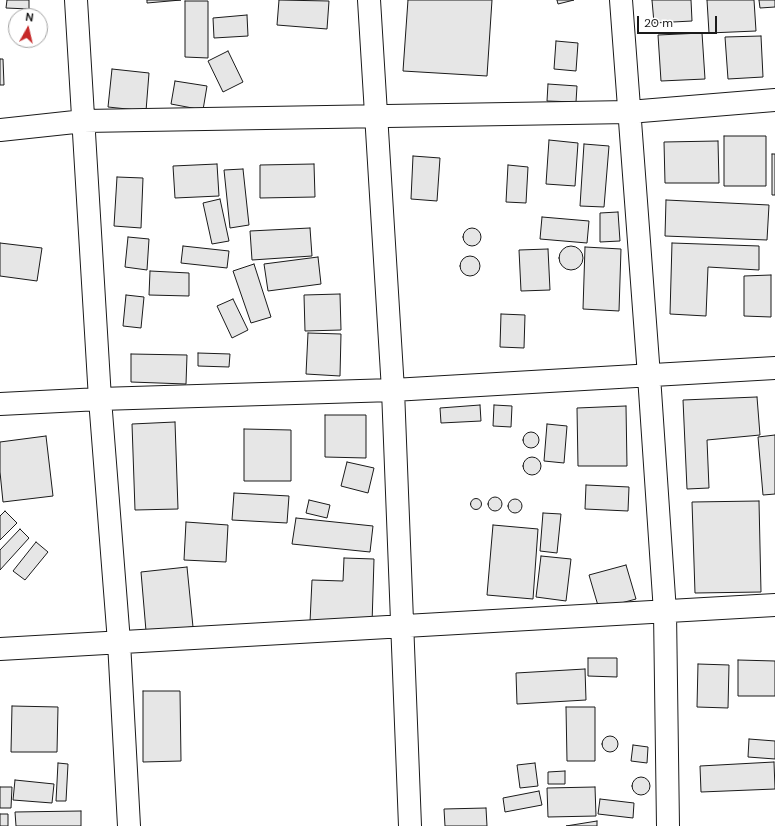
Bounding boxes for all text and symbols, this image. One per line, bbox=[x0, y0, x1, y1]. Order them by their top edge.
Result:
north arrow bbox=[8, 8, 48, 48]
scale bar bbox=[639, 8, 719, 34]
text: N bbox=[25, 10, 34, 25]
text: 20 m bbox=[644, 15, 673, 31]

